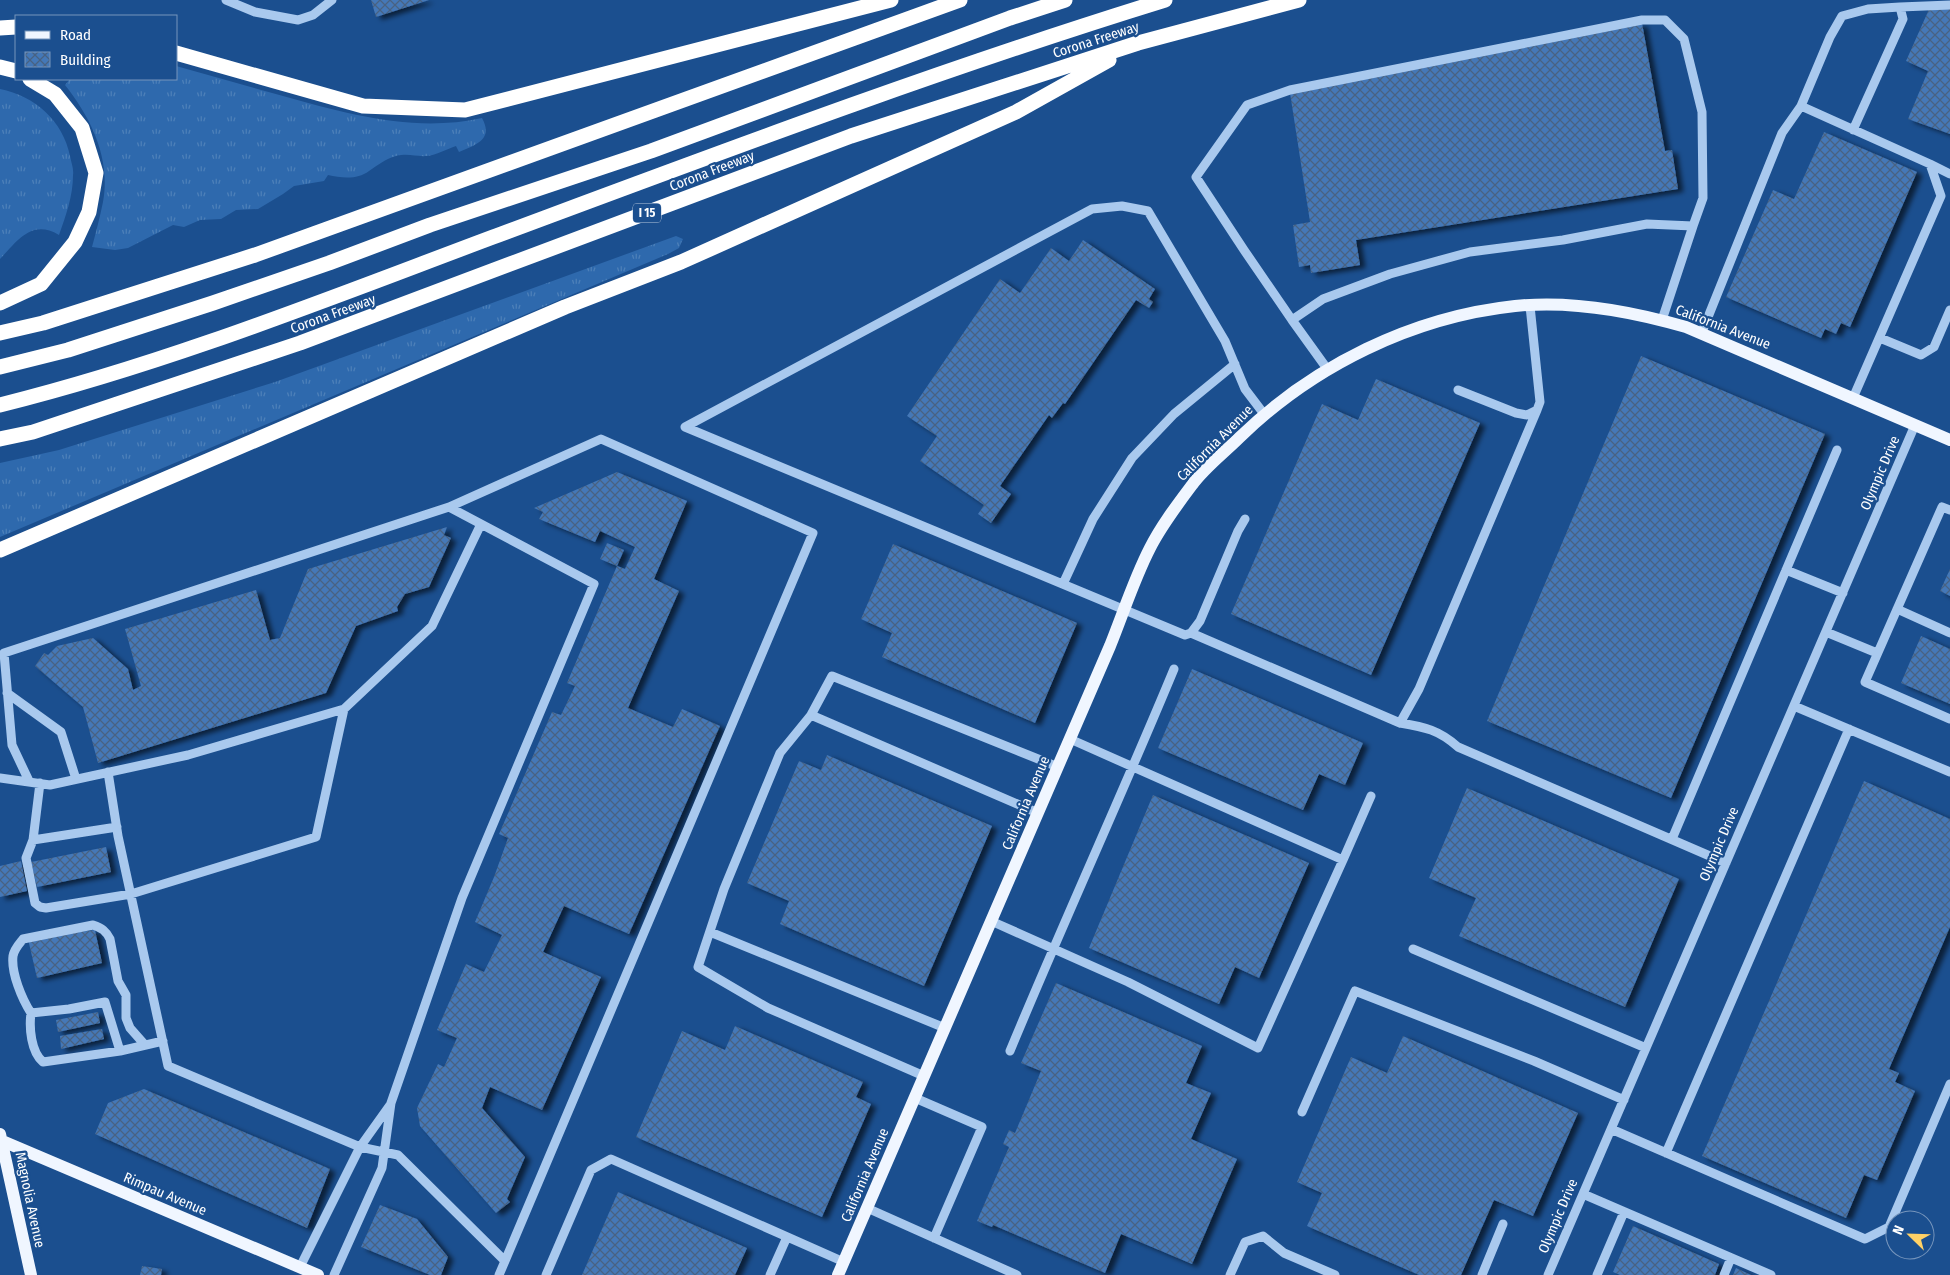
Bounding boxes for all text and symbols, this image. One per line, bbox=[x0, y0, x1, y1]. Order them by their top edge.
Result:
legend bbox=[15, 15, 178, 80]
street label: Corona Freeway bbox=[1051, 18, 1142, 62]
text: Road bbox=[60, 26, 91, 44]
text: Building bbox=[60, 51, 111, 69]
street label: Corona Freeway bbox=[667, 147, 757, 195]
road number: I 15 bbox=[633, 204, 661, 222]
street label: Corona Freeway bbox=[288, 290, 379, 337]
street label: California Avenue bbox=[1673, 301, 1773, 353]
street label: California Avenue bbox=[1173, 401, 1257, 485]
street label: Olympic Drive bbox=[1857, 433, 1903, 513]
street label: California Avenue bbox=[999, 753, 1053, 853]
street label: Olympic Drive bbox=[1696, 804, 1742, 884]
street label: California Avenue bbox=[838, 1125, 892, 1225]
street label: Magnolia Avenue bbox=[12, 1151, 48, 1249]
street label: Rimpau Avenue bbox=[121, 1169, 209, 1219]
street label: Olympic Drive bbox=[1535, 1176, 1581, 1256]
north arrow bbox=[1885, 1210, 1935, 1260]
text: N bbox=[1889, 1223, 1908, 1237]

